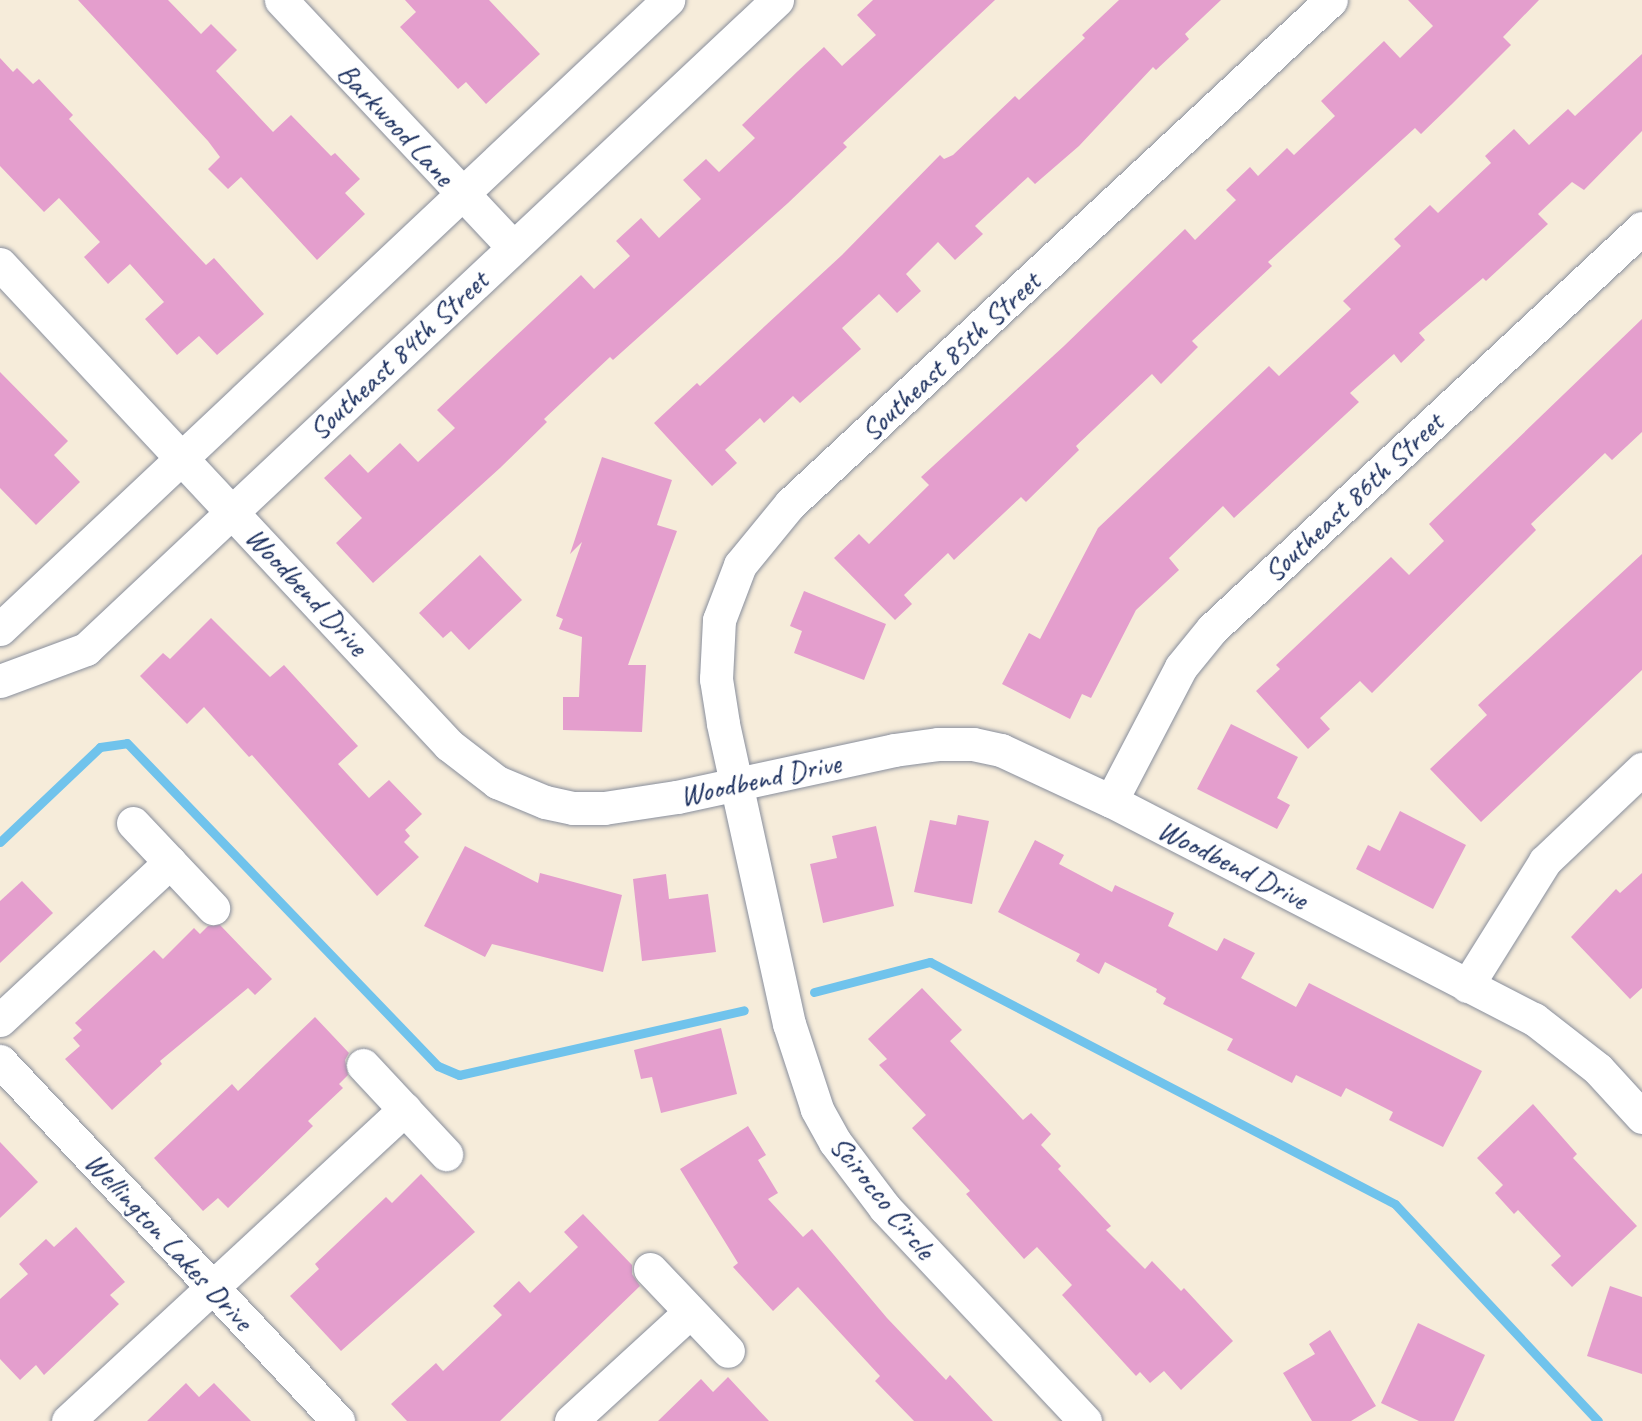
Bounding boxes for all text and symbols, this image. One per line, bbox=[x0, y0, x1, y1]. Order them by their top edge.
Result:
street label: Barkwood Lane bbox=[330, 55, 462, 193]
street label: Southeast 84th Street bbox=[301, 262, 495, 448]
street label: Southeast 85th Street bbox=[853, 263, 1047, 449]
street label: Southeast 86th Street bbox=[1256, 404, 1450, 590]
street label: Woodbend Drive bbox=[238, 519, 376, 663]
street label: Woodbend Drive bbox=[676, 744, 844, 814]
street label: Woodbend Drive bbox=[1152, 811, 1314, 917]
street label: Scirocco Circle bbox=[823, 1128, 943, 1266]
street label: Wellington Lakes Drive bbox=[77, 1144, 261, 1338]

